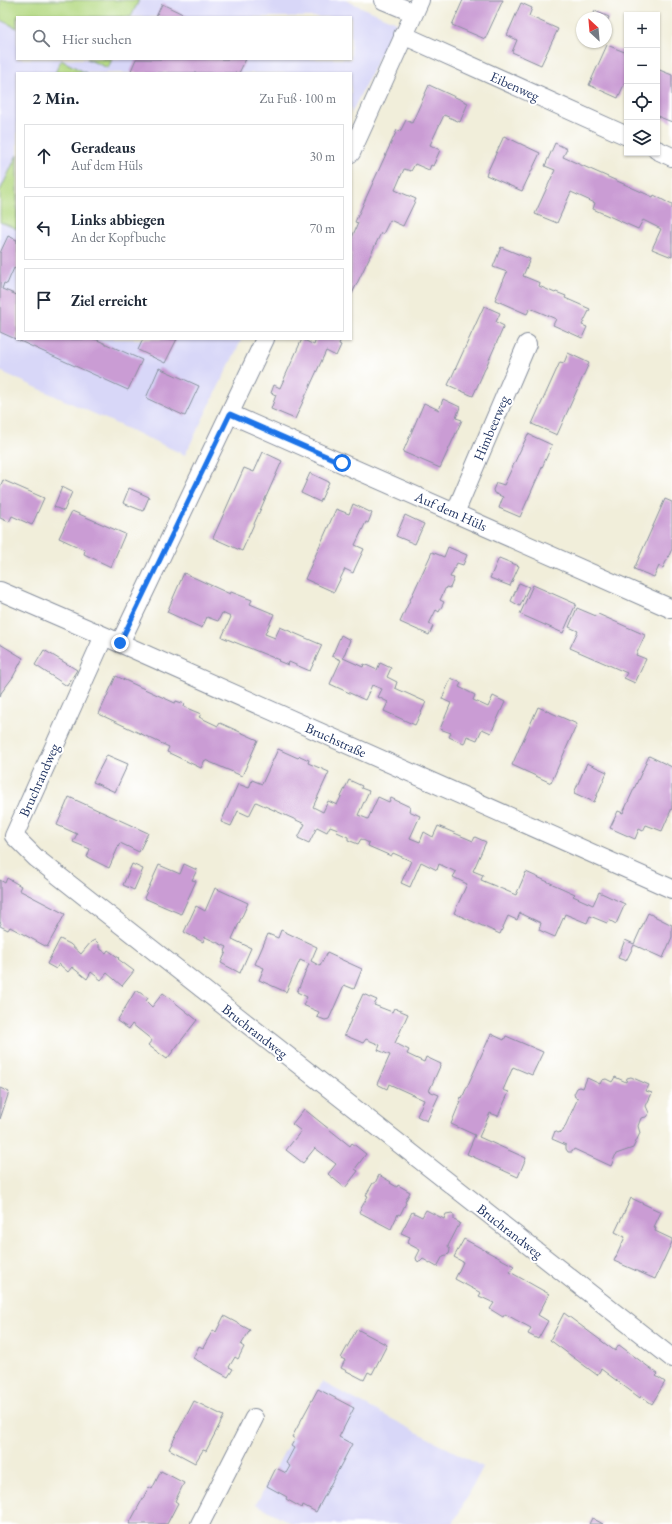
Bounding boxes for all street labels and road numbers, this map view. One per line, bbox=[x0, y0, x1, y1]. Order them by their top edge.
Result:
street label: Eibenweg bbox=[488, 67, 543, 105]
street label: Himbeerweg bbox=[469, 392, 513, 463]
street label: Auf dem Hüls bbox=[411, 487, 490, 535]
street label: Bruchstraße bbox=[303, 719, 370, 762]
street label: Bruchrandweg bbox=[15, 740, 64, 820]
street label: Bruchrandweg bbox=[218, 1000, 292, 1063]
street label: Bruchrandweg bbox=[473, 1200, 547, 1263]

